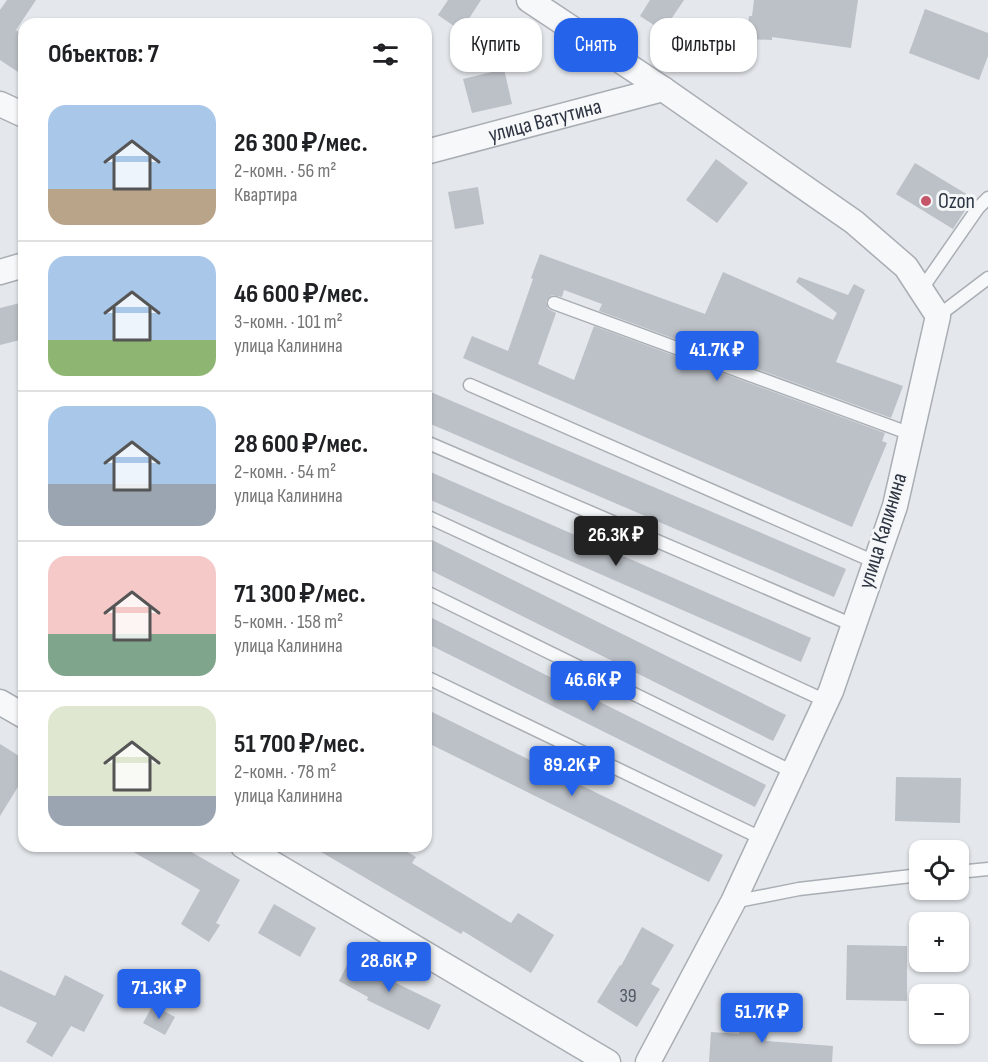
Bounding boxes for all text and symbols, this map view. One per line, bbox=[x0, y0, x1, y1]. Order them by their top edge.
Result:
chip: Купить bbox=[450, 18, 542, 72]
chip: Снять bbox=[554, 18, 638, 72]
chip: Фильтры bbox=[650, 18, 757, 72]
icon: filters bbox=[369, 38, 402, 71]
text: Объектов: 7 bbox=[48, 39, 159, 70]
street label: улица Ватутина bbox=[485, 92, 604, 148]
text: 26 300 ₽/мес. bbox=[234, 128, 368, 159]
icon: home bbox=[96, 129, 168, 201]
text: 2-комн. · 56 m² bbox=[234, 159, 337, 183]
text: Квартира bbox=[234, 183, 298, 207]
place label: Ozon bbox=[938, 188, 975, 215]
marker: Ozon bbox=[919, 194, 933, 208]
text: 46 600 ₽/мес. bbox=[234, 279, 369, 310]
icon: home bbox=[96, 280, 168, 352]
text: 3-комн. · 101 m² bbox=[234, 310, 343, 334]
pin: 41.7K ₽ bbox=[662, 331, 772, 382]
text: улица Калинина bbox=[234, 334, 343, 358]
text: 41.7K ₽ bbox=[690, 338, 744, 362]
text: 28 600 ₽/мес. bbox=[234, 429, 368, 460]
icon: home bbox=[96, 430, 168, 502]
text: 2-комн. · 54 m² bbox=[234, 460, 336, 484]
street label: улица Калинина bbox=[853, 470, 913, 592]
text: улица Калинина bbox=[234, 484, 343, 508]
pin: 26.3K ₽ bbox=[561, 516, 671, 567]
text: 26.3K ₽ bbox=[588, 523, 644, 547]
text: 71 300 ₽/мес. bbox=[234, 579, 366, 610]
icon: home bbox=[96, 580, 168, 652]
text: 5-комн. · 158 m² bbox=[234, 610, 343, 634]
text: улица Калинина bbox=[234, 634, 343, 658]
pin: 46.6K ₽ bbox=[538, 661, 648, 712]
text: 46.6K ₽ bbox=[565, 668, 621, 692]
text: 51 700 ₽/мес. bbox=[234, 729, 365, 760]
icon: home bbox=[96, 730, 168, 802]
pin: 89.2K ₽ bbox=[517, 746, 627, 797]
text: 89.2K ₽ bbox=[544, 753, 600, 777]
text: 2-комн. · 78 m² bbox=[234, 760, 336, 784]
text: улица Калинина bbox=[234, 784, 343, 808]
map controls bbox=[909, 840, 969, 1044]
button: locate bbox=[909, 840, 969, 900]
button: + bbox=[909, 912, 969, 972]
pin: 28.6K ₽ bbox=[334, 942, 444, 993]
text: 28.6K ₽ bbox=[361, 949, 417, 973]
pin: 71.3K ₽ bbox=[104, 969, 214, 1020]
text: 71.3K ₽ bbox=[131, 976, 187, 1000]
house number: 39 bbox=[619, 984, 637, 1008]
button: − bbox=[909, 984, 969, 1044]
pin: 51.7K ₽ bbox=[707, 993, 817, 1044]
text: 51.7K ₽ bbox=[735, 1000, 789, 1024]

